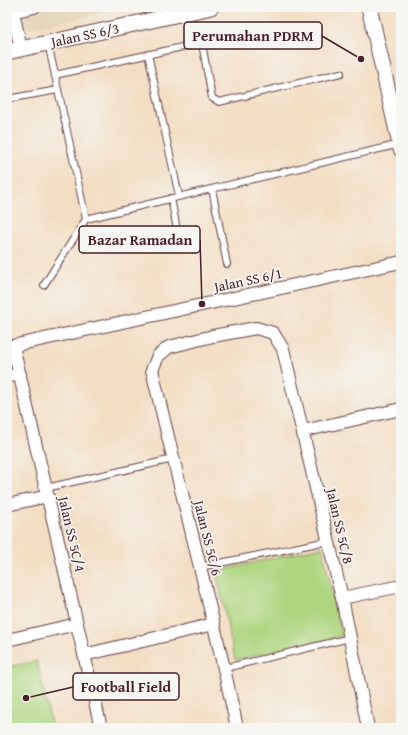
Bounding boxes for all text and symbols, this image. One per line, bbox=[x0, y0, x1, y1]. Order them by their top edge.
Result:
street label: Jalan SS 6/3 bbox=[47, 18, 121, 52]
callout: Perumahan PDRM bbox=[184, 22, 322, 49]
text: Perumahan PDRM bbox=[192, 25, 314, 46]
callout: Bazar Ramadan bbox=[79, 226, 200, 253]
text: Bazar Ramadan bbox=[88, 229, 192, 250]
street label: Jalan SS 6/1 bbox=[210, 263, 284, 297]
street label: Jalan SS 5C/8 bbox=[321, 484, 358, 566]
street label: Jalan SS 5C/4 bbox=[53, 492, 90, 574]
street label: Jalan SS 5C/6 bbox=[189, 496, 227, 578]
callout: Football Field bbox=[73, 673, 179, 700]
text: Football Field bbox=[81, 676, 172, 697]

